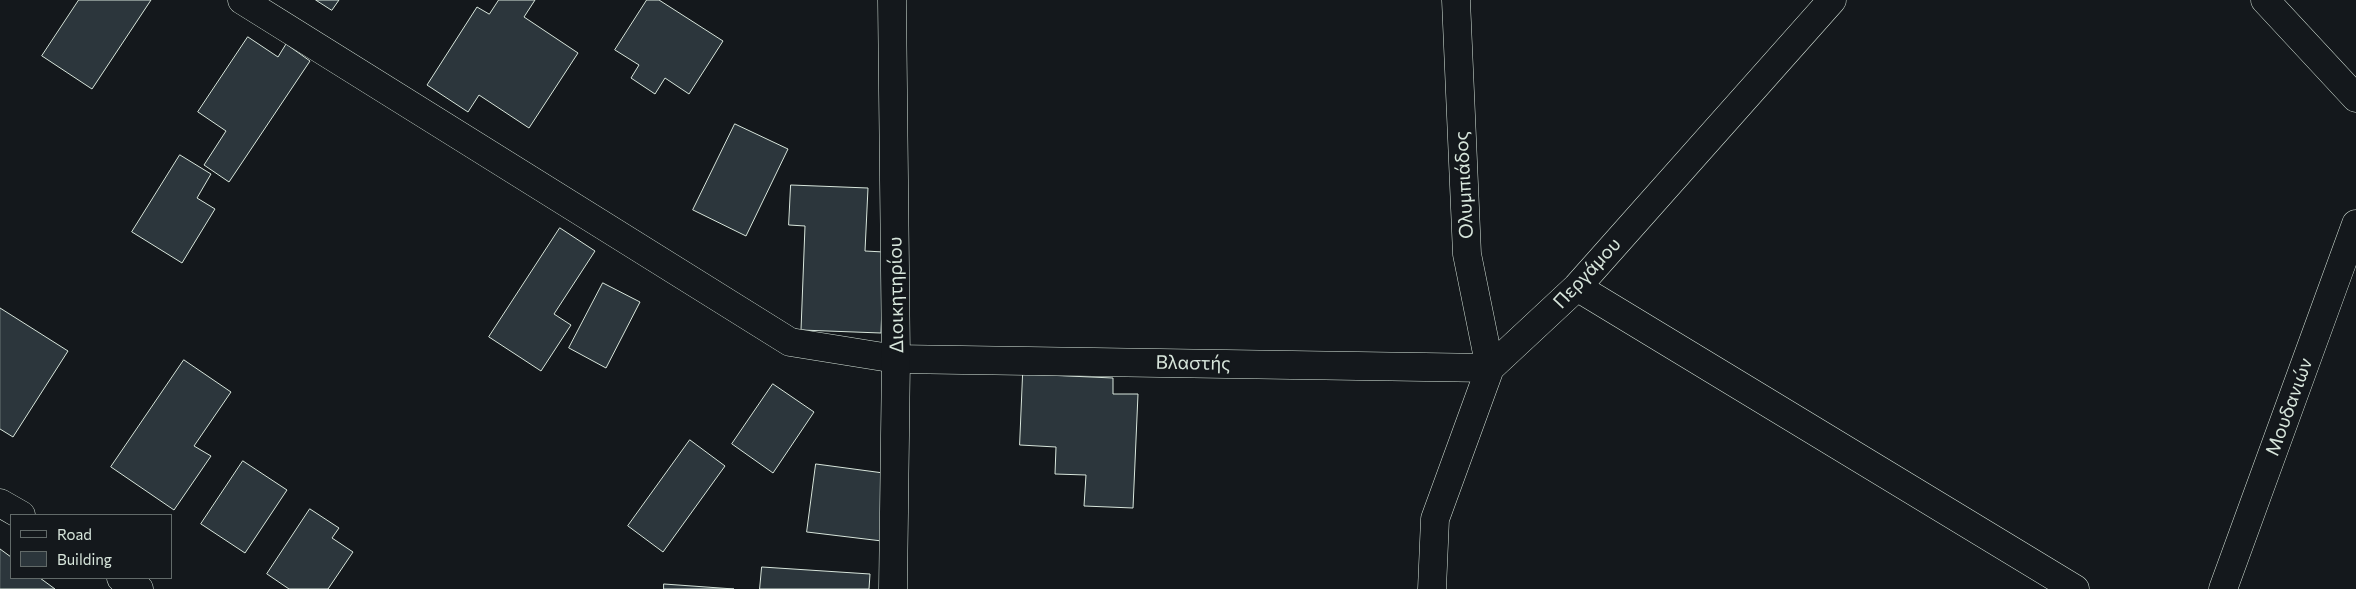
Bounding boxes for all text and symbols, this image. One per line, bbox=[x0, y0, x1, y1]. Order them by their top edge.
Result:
street label: Ολυμπιάδος bbox=[1450, 131, 1478, 239]
street label: Περγάμου bbox=[1548, 233, 1626, 313]
street label: Διοικητηρίου bbox=[884, 236, 908, 354]
street label: Βλαστής bbox=[1155, 351, 1231, 375]
street label: Μουδανιών bbox=[2261, 355, 2317, 459]
legend bbox=[10, 514, 172, 579]
text: Road bbox=[57, 525, 92, 543]
text: Building bbox=[57, 550, 112, 568]

